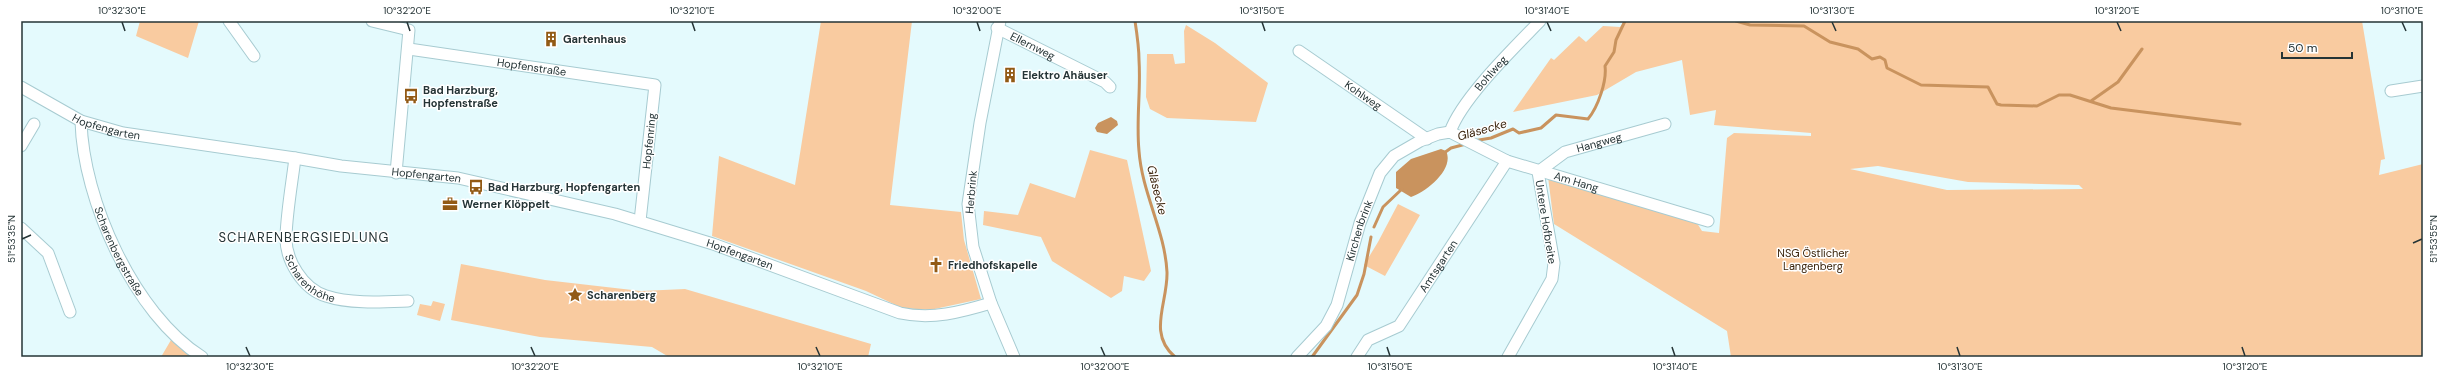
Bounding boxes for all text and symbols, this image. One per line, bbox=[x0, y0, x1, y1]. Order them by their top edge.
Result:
text: 10°32'30"E bbox=[98, 4, 146, 17]
text: 10°32'20"E bbox=[383, 4, 431, 17]
text: 10°32'10"E bbox=[669, 4, 715, 17]
text: 10°32'00"E bbox=[953, 4, 1002, 17]
text: 10°31'50"E bbox=[1239, 4, 1285, 17]
text: 10°31'40"E bbox=[1525, 4, 1570, 17]
text: 10°31'30"E bbox=[1809, 4, 1855, 17]
text: 10°31'20"E bbox=[2095, 4, 2140, 17]
text: 10°31'10"E bbox=[2381, 4, 2424, 17]
street label: Ellernweg bbox=[1008, 29, 1058, 63]
building icon: Gartenhaus bbox=[542, 30, 560, 48]
place label: Gartenhaus bbox=[563, 32, 627, 46]
scale bar bbox=[2282, 34, 2352, 60]
text: 50 m bbox=[2288, 40, 2317, 56]
street label: Bohlweg bbox=[1471, 52, 1510, 94]
street label: Hopfenstraße bbox=[496, 55, 567, 79]
building icon: Elektro Ahäuser bbox=[1001, 66, 1019, 84]
place label: Elektro Ahäuser bbox=[1022, 68, 1108, 82]
street label: Kohlweg bbox=[1342, 78, 1385, 113]
place label: Bad Harzburg, Hopfenstraße bbox=[423, 83, 498, 110]
bus stop icon: Bad Harzburg, Hopfenstraße bbox=[402, 87, 420, 105]
street label: Hopfengarten bbox=[70, 110, 141, 142]
street label: Hopfenring bbox=[639, 112, 659, 170]
water label: Gläsecke bbox=[1455, 115, 1509, 145]
street label: Hangweg bbox=[1575, 129, 1623, 155]
water label: Gläsecke bbox=[1143, 163, 1171, 217]
street label: Hopfengarten bbox=[391, 164, 463, 186]
street label: Am Hang bbox=[1552, 168, 1600, 195]
street label: Herbrink bbox=[962, 169, 980, 214]
bus stop icon: Bad Harzburg, Hopfengarten bbox=[467, 178, 485, 196]
street label: Untere Hofbreite bbox=[1532, 179, 1560, 265]
place label: Bad Harzburg, Hopfengarten bbox=[488, 180, 640, 194]
office icon: Werner Klöppelt bbox=[441, 195, 459, 213]
place label: Werner Klöppelt bbox=[462, 197, 550, 211]
street label: Kirchenbrink bbox=[1343, 197, 1376, 263]
street label: Scharenbergstraße bbox=[91, 205, 147, 298]
text: 51°53'35"N bbox=[5, 215, 18, 263]
text: 51°53'55"N bbox=[2427, 215, 2440, 263]
district label: SCHARENBERGSIEDLUNG bbox=[219, 229, 389, 246]
street label: Hopfengarten bbox=[705, 235, 775, 273]
street label: Amtsgarten bbox=[1416, 237, 1461, 295]
park label: NSG Östlicher Langenberg bbox=[1777, 246, 1849, 273]
street label: Scharenhöhe bbox=[282, 252, 337, 305]
church icon: Friedhofskapelle bbox=[927, 256, 945, 274]
place label: Friedhofskapelle bbox=[948, 258, 1038, 272]
place icon: Scharenberg bbox=[566, 286, 584, 304]
place label: Scharenberg bbox=[587, 288, 657, 302]
text: 10°32'30"E bbox=[226, 360, 274, 373]
text: 10°32'20"E bbox=[511, 360, 559, 373]
text: 10°32'10"E bbox=[797, 360, 843, 373]
text: 10°32'00"E bbox=[1081, 360, 1130, 373]
text: 10°31'50"E bbox=[1367, 360, 1413, 373]
text: 10°31'40"E bbox=[1653, 360, 1698, 373]
text: 10°31'30"E bbox=[1937, 360, 1983, 373]
text: 10°31'20"E bbox=[2223, 360, 2268, 373]

